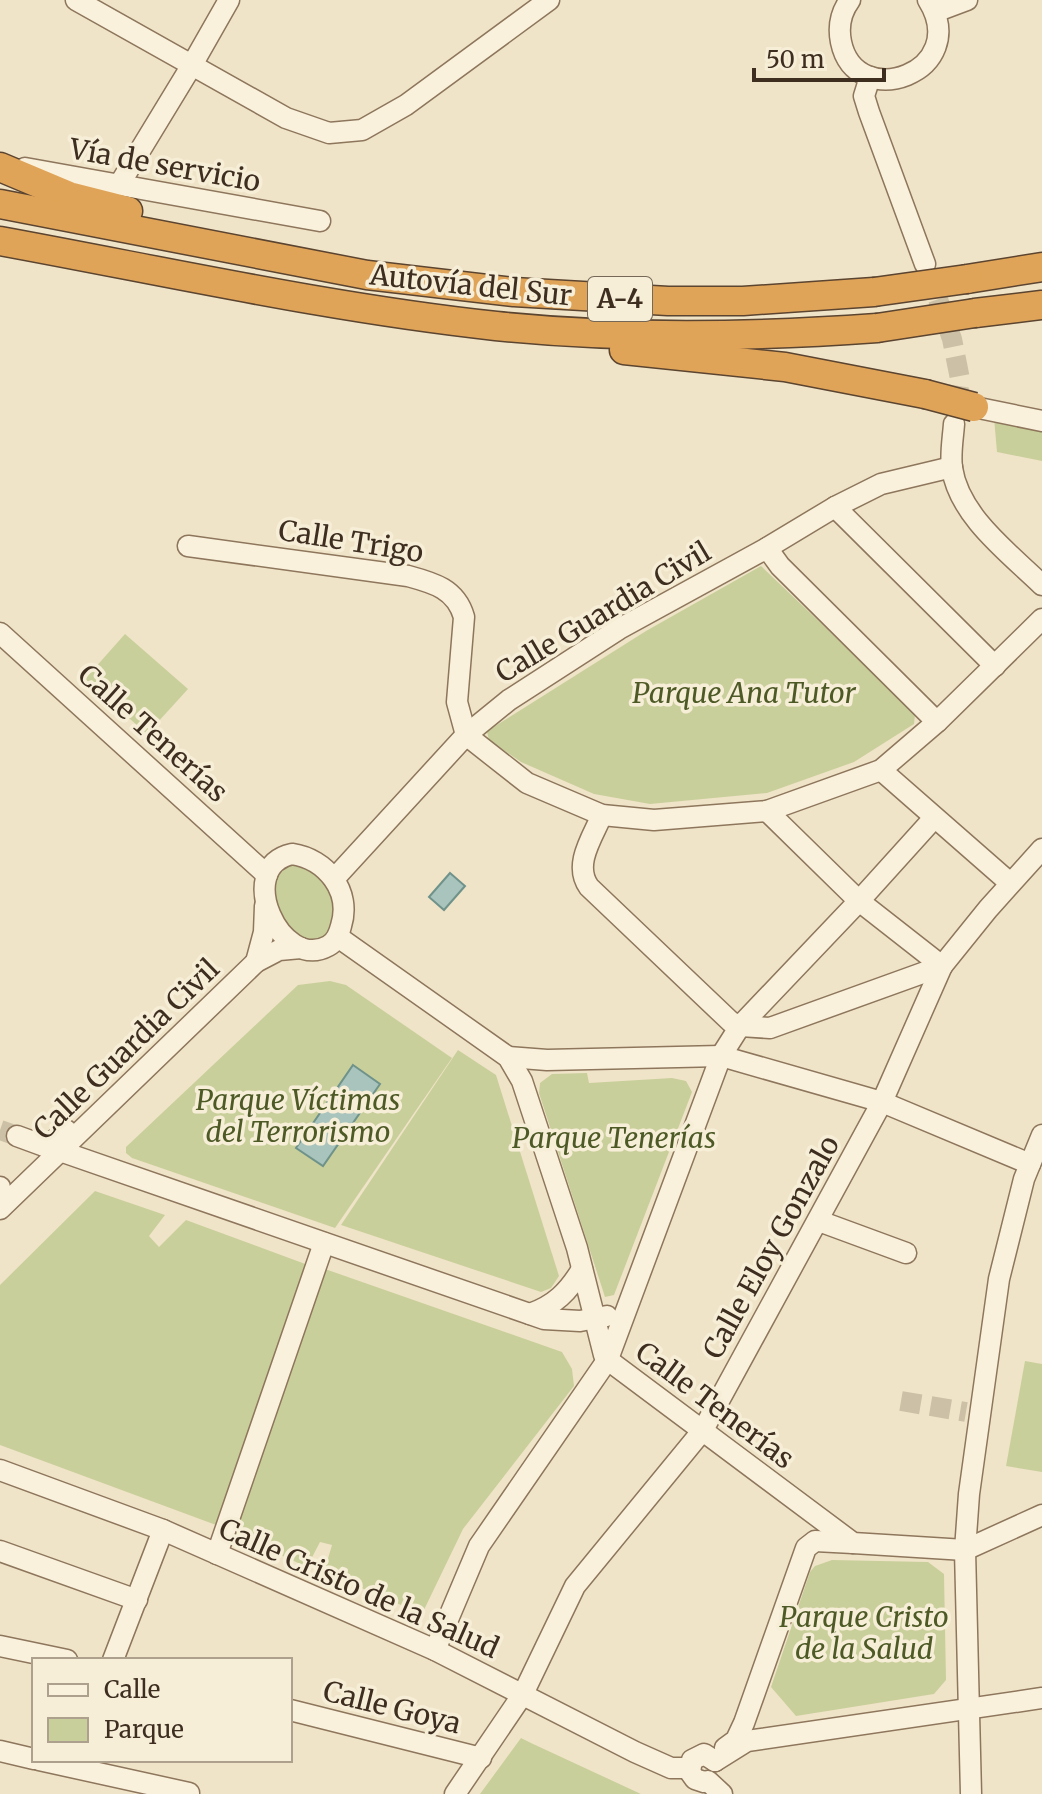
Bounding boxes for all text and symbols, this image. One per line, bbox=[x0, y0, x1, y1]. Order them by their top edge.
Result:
scale bar bbox=[754, 32, 884, 82]
text: 50 m bbox=[766, 44, 825, 75]
street label: Vía de servicio bbox=[66, 130, 263, 199]
street label: Autovía del Sur bbox=[367, 256, 574, 314]
road number: A-4 bbox=[588, 277, 652, 321]
street label: Calle Trigo bbox=[276, 512, 426, 570]
street label: Calle Guardia Civil bbox=[489, 533, 717, 690]
street label: Calle Tenerías bbox=[71, 656, 235, 810]
park label: Parque Ana Tutor bbox=[632, 675, 856, 711]
street label: Calle Guardia Civil bbox=[25, 951, 227, 1147]
park label: Parque Víctimas del Terrorismo bbox=[196, 1082, 400, 1150]
park label: Parque Tenerías bbox=[512, 1120, 716, 1156]
street label: Calle Eloy Gonzalo bbox=[695, 1129, 847, 1365]
street label: Calle Tenerías bbox=[629, 1334, 801, 1476]
street label: Calle Cristo de la Salud bbox=[213, 1510, 505, 1666]
park label: Parque Cristo de la Salud bbox=[779, 1599, 949, 1667]
legend bbox=[32, 1658, 292, 1762]
street label: Calle Goya bbox=[320, 1673, 464, 1741]
text: Calle bbox=[104, 1674, 160, 1705]
text: Parque bbox=[104, 1714, 184, 1745]

